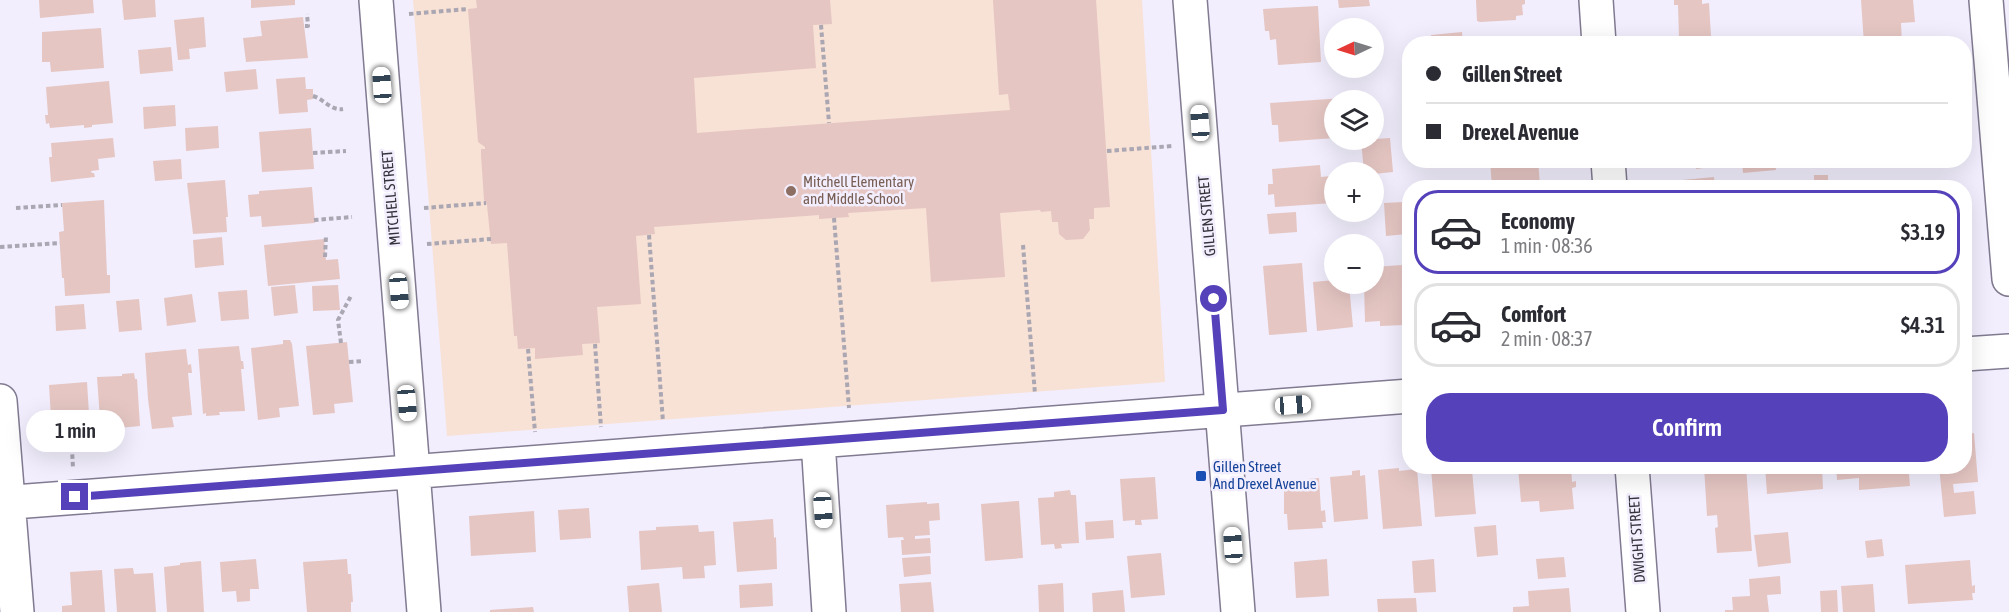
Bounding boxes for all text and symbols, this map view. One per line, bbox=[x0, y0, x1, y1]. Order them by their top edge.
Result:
north arrow bbox=[1324, 18, 1384, 78]
map controls bbox=[1324, 18, 1384, 294]
text: Gillen Street bbox=[1462, 61, 1562, 87]
car bbox=[372, 66, 392, 104]
button: layers bbox=[1324, 90, 1384, 150]
car bbox=[1190, 104, 1210, 142]
text: Drexel Avenue bbox=[1462, 119, 1579, 145]
street label: MITCHELL STREET bbox=[378, 149, 403, 246]
button: + bbox=[1324, 162, 1384, 222]
place label: Mitchell Elementary and Middle School bbox=[803, 173, 914, 207]
street label: GILLEN STREET bbox=[1194, 175, 1218, 257]
marker: Mitchell Elementary and Middle School bbox=[784, 184, 798, 198]
icon: car bbox=[1429, 205, 1483, 259]
text: Economy bbox=[1501, 208, 1575, 234]
text: $3.19 bbox=[1901, 219, 1945, 245]
button: − bbox=[1324, 234, 1384, 294]
text: 1 min · 08:36 bbox=[1501, 234, 1593, 257]
car bbox=[388, 272, 410, 310]
route start bbox=[1200, 285, 1227, 312]
icon: car bbox=[1429, 298, 1483, 352]
text: Comfort bbox=[1501, 301, 1566, 327]
text: $4.31 bbox=[1901, 312, 1945, 338]
text: 2 min · 08:37 bbox=[1501, 327, 1593, 350]
car bbox=[396, 384, 418, 422]
button: Confirm bbox=[1426, 393, 1948, 462]
car bbox=[1274, 395, 1312, 415]
callout: 1 min bbox=[26, 410, 124, 452]
text: 1 min bbox=[55, 419, 96, 442]
place label: Gillen Street And Drexel Avenue bbox=[1213, 458, 1317, 492]
marker: Gillen Street And Drexel Avenue bbox=[1194, 469, 1208, 483]
route end bbox=[61, 483, 88, 510]
car bbox=[813, 491, 833, 529]
street label: DWIGHT STREET bbox=[1625, 494, 1648, 584]
car bbox=[1223, 526, 1243, 564]

